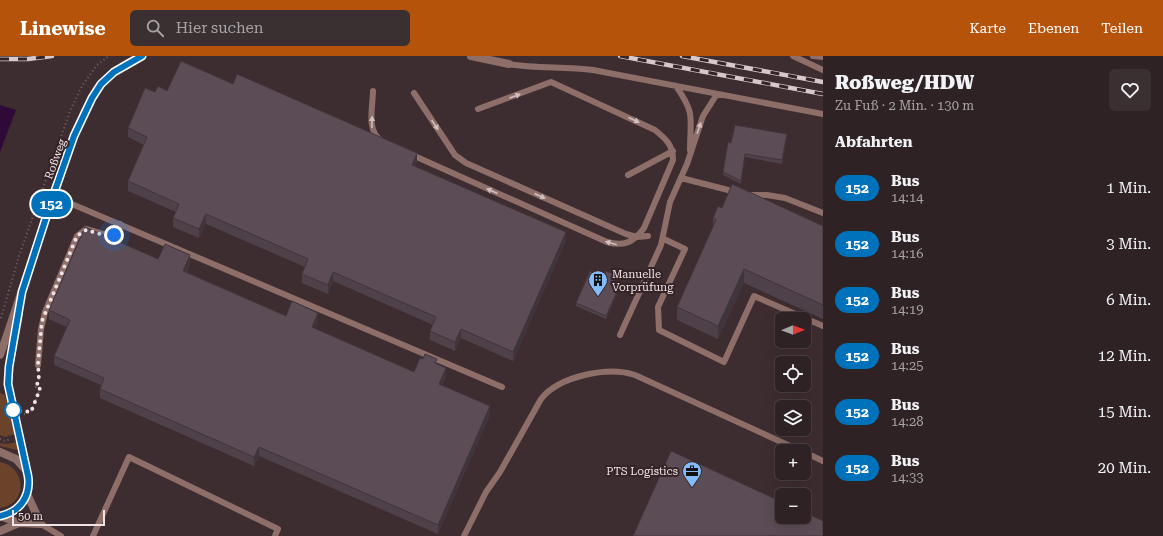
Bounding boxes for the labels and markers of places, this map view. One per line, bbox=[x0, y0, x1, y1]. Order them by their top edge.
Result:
place label: Manuelle Vorprüfung bbox=[612, 268, 674, 294]
building icon: Manuelle Vorprüfung bbox=[587, 269, 609, 297]
unlabelled marker bbox=[4, 401, 22, 419]
office icon: PTS Logistics bbox=[681, 460, 703, 488]
place label: PTS Logistics bbox=[606, 465, 678, 478]

